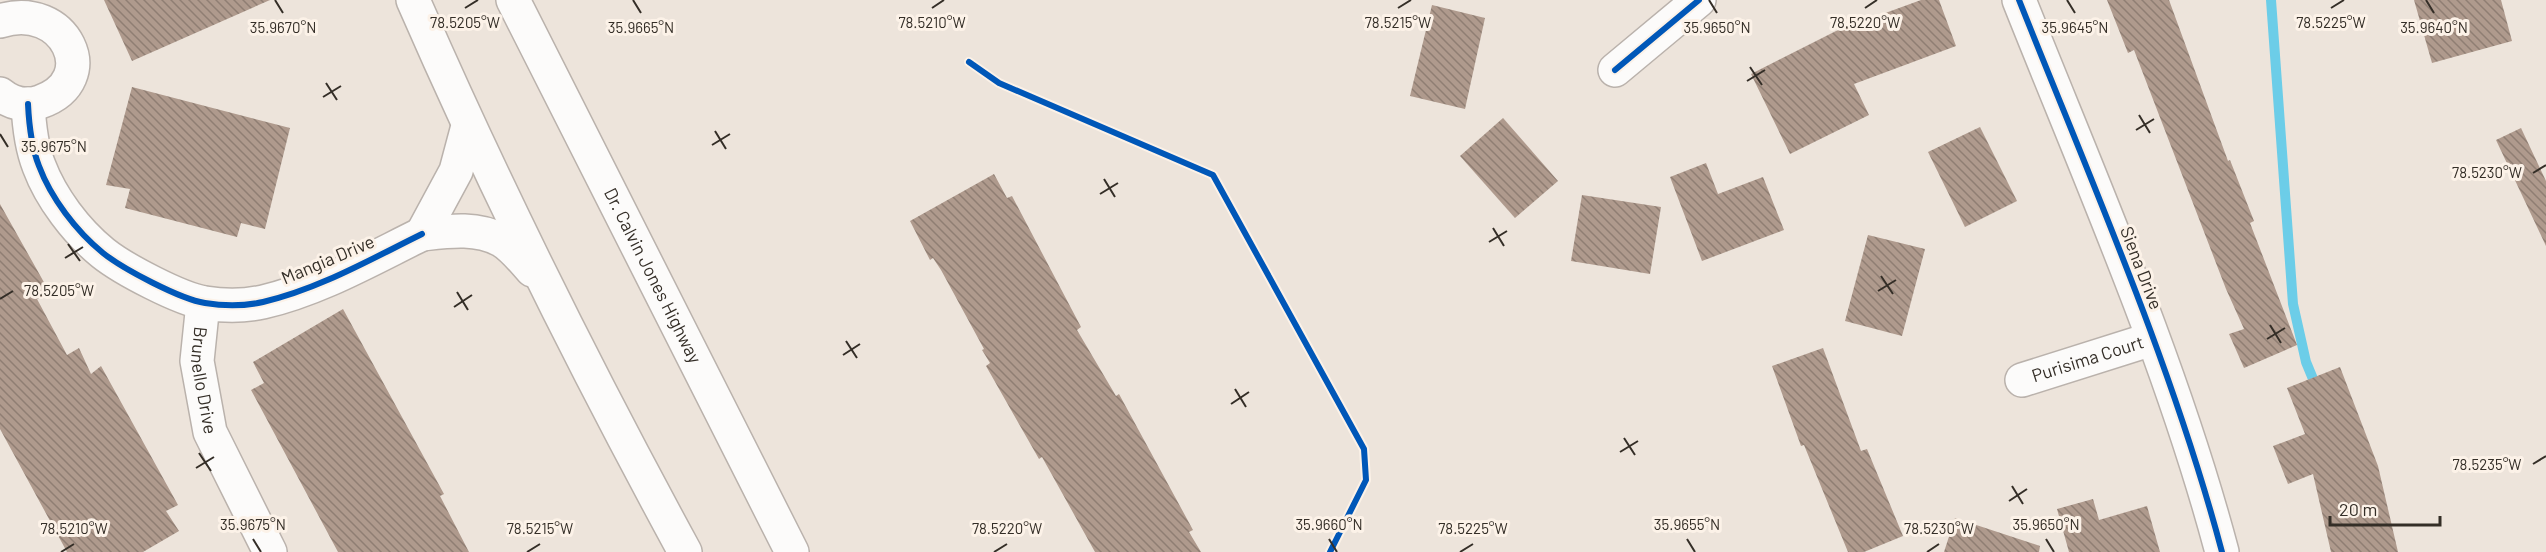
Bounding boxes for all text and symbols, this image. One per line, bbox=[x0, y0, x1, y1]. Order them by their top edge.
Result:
text: 78.5205°W bbox=[430, 13, 500, 31]
text: 78.5210°W bbox=[898, 13, 966, 31]
text: 78.5215°W bbox=[1365, 13, 1431, 31]
text: 78.5220°W bbox=[1830, 13, 1900, 31]
text: 78.5225°W bbox=[2296, 13, 2366, 31]
text: 35.9670°N bbox=[250, 18, 316, 36]
text: 35.9665°N bbox=[608, 18, 674, 36]
text: 35.9650°N bbox=[1683, 18, 1751, 36]
text: 35.9645°N bbox=[2042, 18, 2108, 36]
text: 35.9640°N bbox=[2400, 18, 2468, 36]
text: 35.9675°N bbox=[21, 137, 87, 155]
text: 78.5230°W bbox=[2452, 163, 2522, 181]
street label: Dr. Calvin Jones Highway bbox=[600, 184, 707, 367]
street label: Siena Drive bbox=[2116, 223, 2168, 312]
street label: Mangia Drive bbox=[278, 230, 377, 289]
text: 78.5205°W bbox=[24, 281, 94, 299]
street label: Brunello Drive bbox=[187, 326, 222, 436]
street label: Purisima Court bbox=[2029, 330, 2146, 386]
text: 78.5235°W bbox=[2452, 455, 2522, 473]
scale bar bbox=[2330, 489, 2440, 527]
text: 20 m bbox=[2339, 498, 2377, 520]
text: 35.9675°N bbox=[220, 515, 286, 533]
text: 35.9660°N bbox=[1295, 515, 1363, 533]
text: 35.9655°N bbox=[1654, 515, 1720, 533]
text: 35.9650°N bbox=[2012, 515, 2080, 533]
text: 78.5210°W bbox=[40, 519, 108, 537]
text: 78.5215°W bbox=[507, 519, 573, 537]
text: 78.5220°W bbox=[972, 519, 1042, 537]
text: 78.5225°W bbox=[1438, 519, 1508, 537]
text: 78.5230°W bbox=[1904, 519, 1974, 537]

